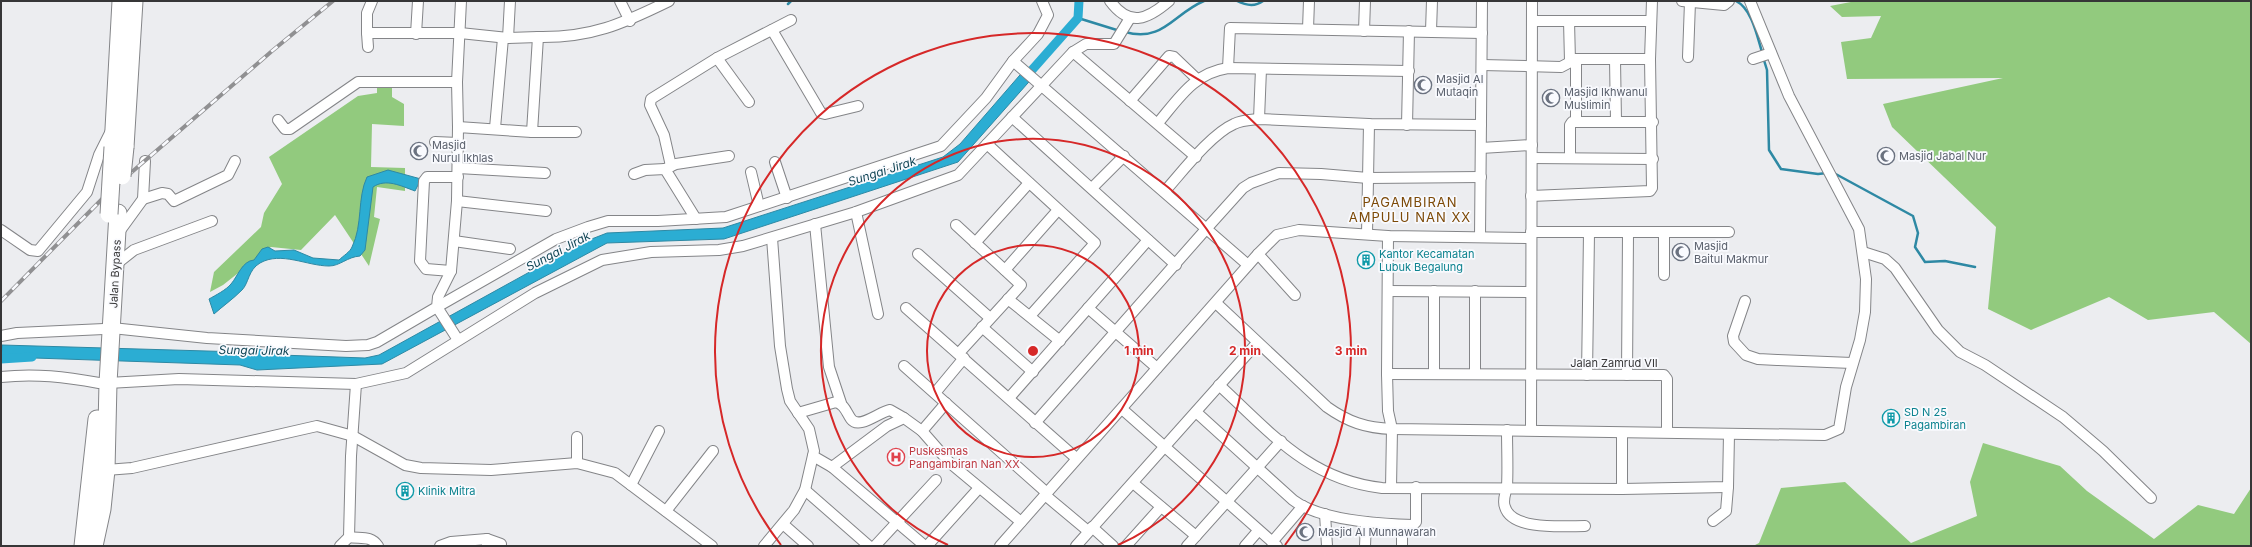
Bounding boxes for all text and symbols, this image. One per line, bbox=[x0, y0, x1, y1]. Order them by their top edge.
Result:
place label: Masjid Al Mutaqin bbox=[1436, 72, 1483, 99]
mosque icon: Masjid Al Mutaqin bbox=[1413, 75, 1433, 95]
place label: Masjid Ikhwanul Muslimin bbox=[1564, 85, 1647, 112]
mosque icon: Masjid Ikhwanul Muslimin bbox=[1541, 88, 1561, 108]
place label: Masjid Nurul Ikhlas bbox=[432, 138, 494, 165]
mosque icon: Masjid Nurul Ikhlas bbox=[409, 141, 429, 161]
mosque icon: Masjid Jabal Nur bbox=[1876, 146, 1896, 166]
place label: Masjid Jabal Nur bbox=[1899, 149, 1986, 163]
water label: Sungai Jirak bbox=[846, 153, 918, 189]
district label: PAGAMBIRAN AMPULU NAN XX bbox=[1349, 194, 1471, 225]
water label: Sungai Jirak bbox=[523, 228, 593, 274]
street label: Jalan Bypass bbox=[106, 239, 124, 309]
place label: Masjid Baitul Makmur bbox=[1694, 239, 1768, 266]
mosque icon: Masjid Baitul Makmur bbox=[1671, 242, 1691, 262]
place label: Kantor Kecamatan Lubuk Begalung bbox=[1379, 247, 1474, 274]
building icon: Kantor Kecamatan Lubuk Begalung bbox=[1356, 250, 1376, 270]
water label: Sungai Jirak bbox=[218, 342, 290, 358]
text: 1 min bbox=[1124, 343, 1154, 358]
text: 2 min bbox=[1229, 343, 1261, 358]
text: 3 min bbox=[1335, 343, 1367, 358]
centre of rings bbox=[1026, 344, 1040, 358]
street label: Jalan Zamrud VII bbox=[1570, 356, 1658, 370]
place label: SD N 25 Pagambiran bbox=[1904, 405, 1966, 432]
building icon: SD N 25 Pagambiran bbox=[1881, 408, 1901, 428]
place label: Puskesmas Pangambiran Nan XX bbox=[909, 444, 1020, 471]
hospital icon: Puskesmas Pangambiran Nan XX bbox=[886, 447, 906, 467]
building icon: Klinik Mitra bbox=[395, 481, 415, 501]
place label: Klinik Mitra bbox=[418, 484, 476, 498]
mosque icon: Masjid Al Munnawarah bbox=[1295, 522, 1315, 542]
place label: Masjid Al Munnawarah bbox=[1318, 525, 1436, 539]

